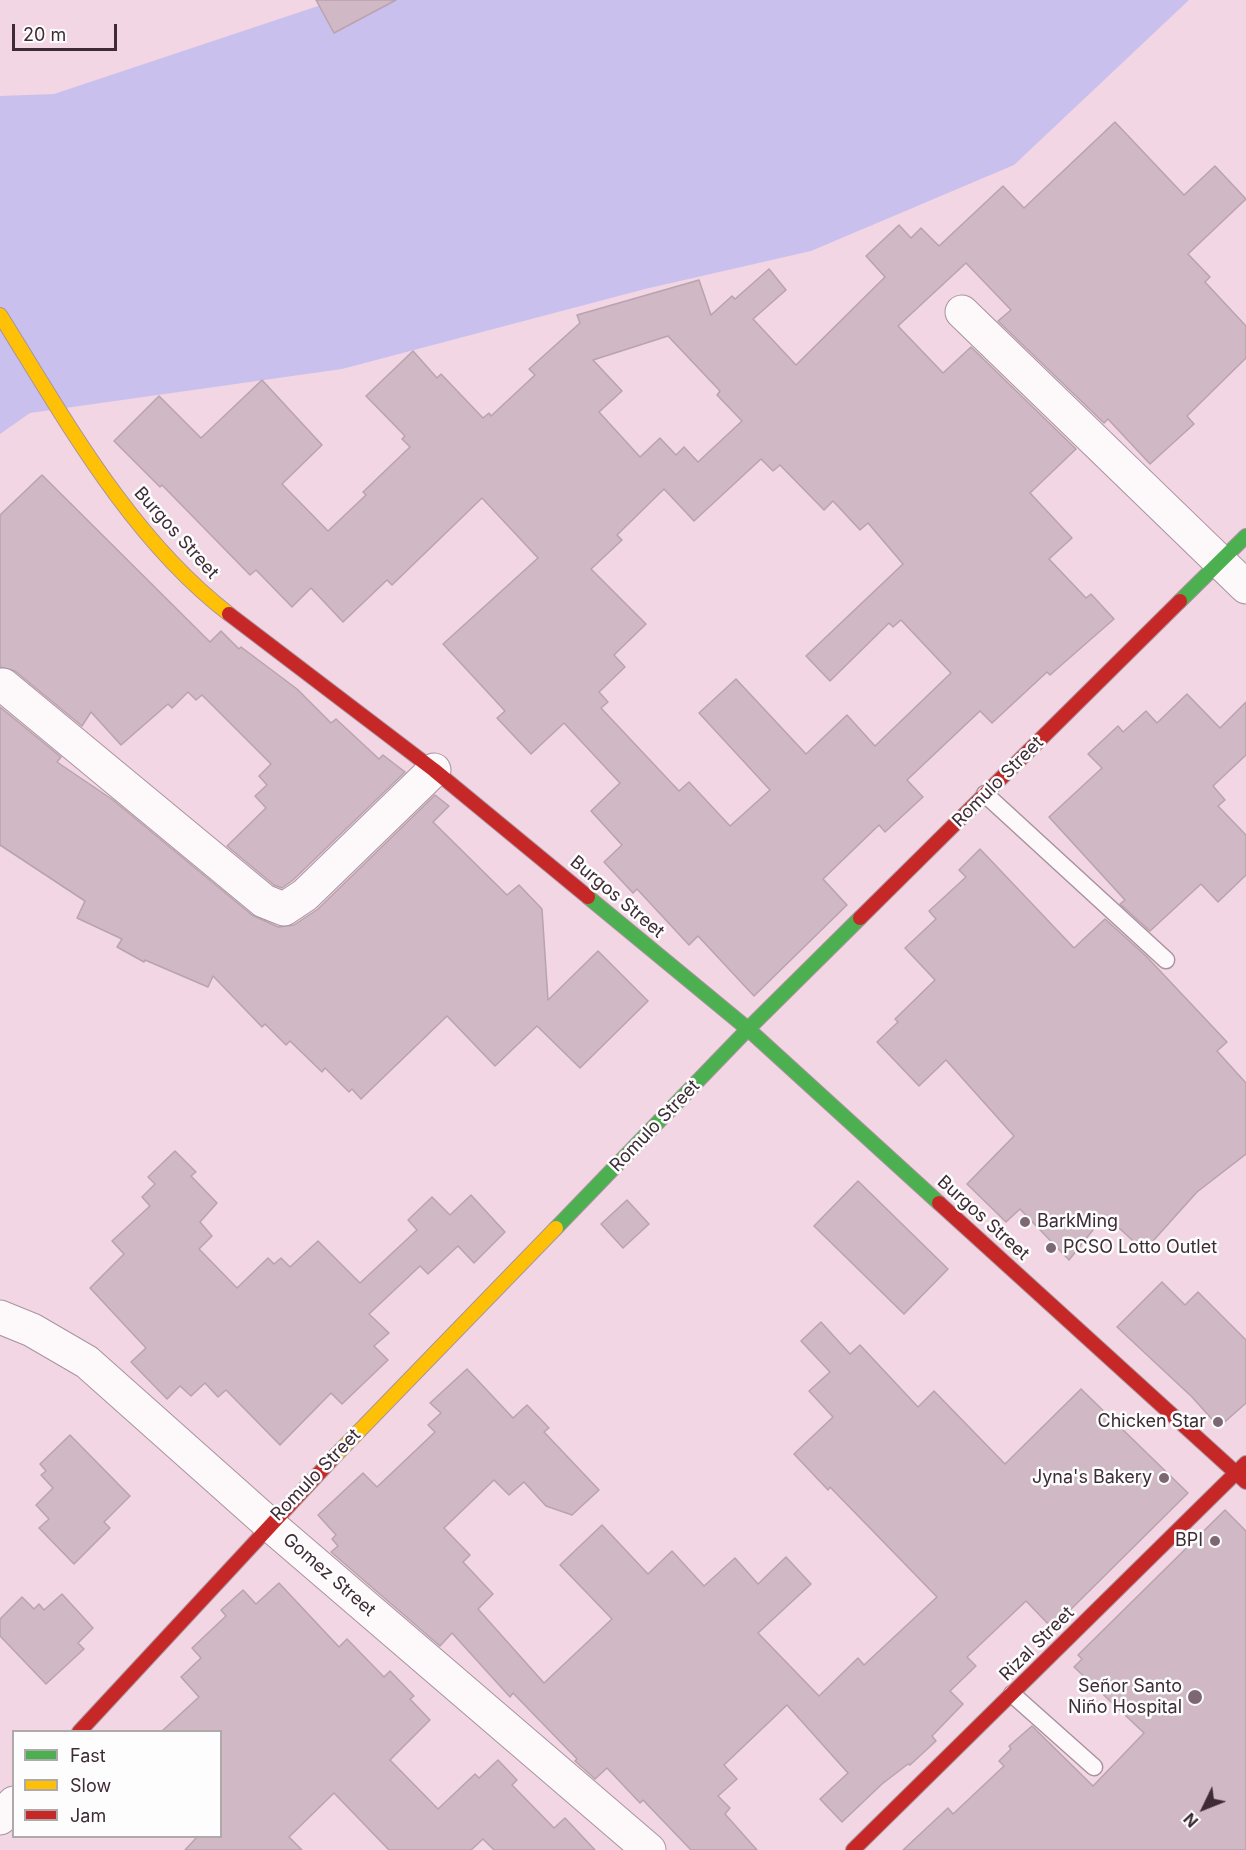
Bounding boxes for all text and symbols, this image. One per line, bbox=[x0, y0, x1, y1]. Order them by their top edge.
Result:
scale bar bbox=[15, 12, 120, 50]
text: 20 m bbox=[23, 24, 66, 45]
street label: Burgos Street bbox=[129, 483, 223, 583]
street label: Romulo Street bbox=[948, 732, 1048, 832]
street label: Burgos Street bbox=[566, 851, 668, 943]
street label: Romulo Street bbox=[606, 1076, 704, 1176]
street label: Burgos Street bbox=[933, 1171, 1033, 1265]
place label: BarkMing bbox=[1037, 1211, 1118, 1233]
marker: BarkMing bbox=[1018, 1215, 1032, 1229]
place label: PCSO Lotto Outlet bbox=[1063, 1237, 1217, 1259]
marker: PCSO Lotto Outlet bbox=[1044, 1241, 1058, 1255]
place label: Chicken Star bbox=[1097, 1411, 1206, 1433]
marker: Chicken Star bbox=[1211, 1415, 1225, 1429]
street label: Romulo Street bbox=[267, 1425, 365, 1525]
place label: Jyna's Bakery bbox=[1032, 1467, 1152, 1489]
marker: Jyna's Bakery bbox=[1157, 1471, 1171, 1485]
street label: Gomez Street bbox=[278, 1529, 380, 1621]
place label: BPI bbox=[1175, 1530, 1203, 1552]
marker: BPI bbox=[1208, 1534, 1222, 1548]
street label: Rizal Street bbox=[995, 1602, 1079, 1686]
place label: Señor Santo Niño Hospital bbox=[1068, 1676, 1182, 1718]
marker: Señor Santo Niño Hospital bbox=[1186, 1688, 1204, 1706]
legend bbox=[12, 1730, 222, 1838]
text: Fast bbox=[70, 1745, 106, 1766]
text: Slow bbox=[70, 1775, 111, 1796]
north arrow bbox=[1174, 1778, 1234, 1838]
text: Jam bbox=[70, 1805, 106, 1826]
text: N bbox=[1179, 1809, 1202, 1832]

